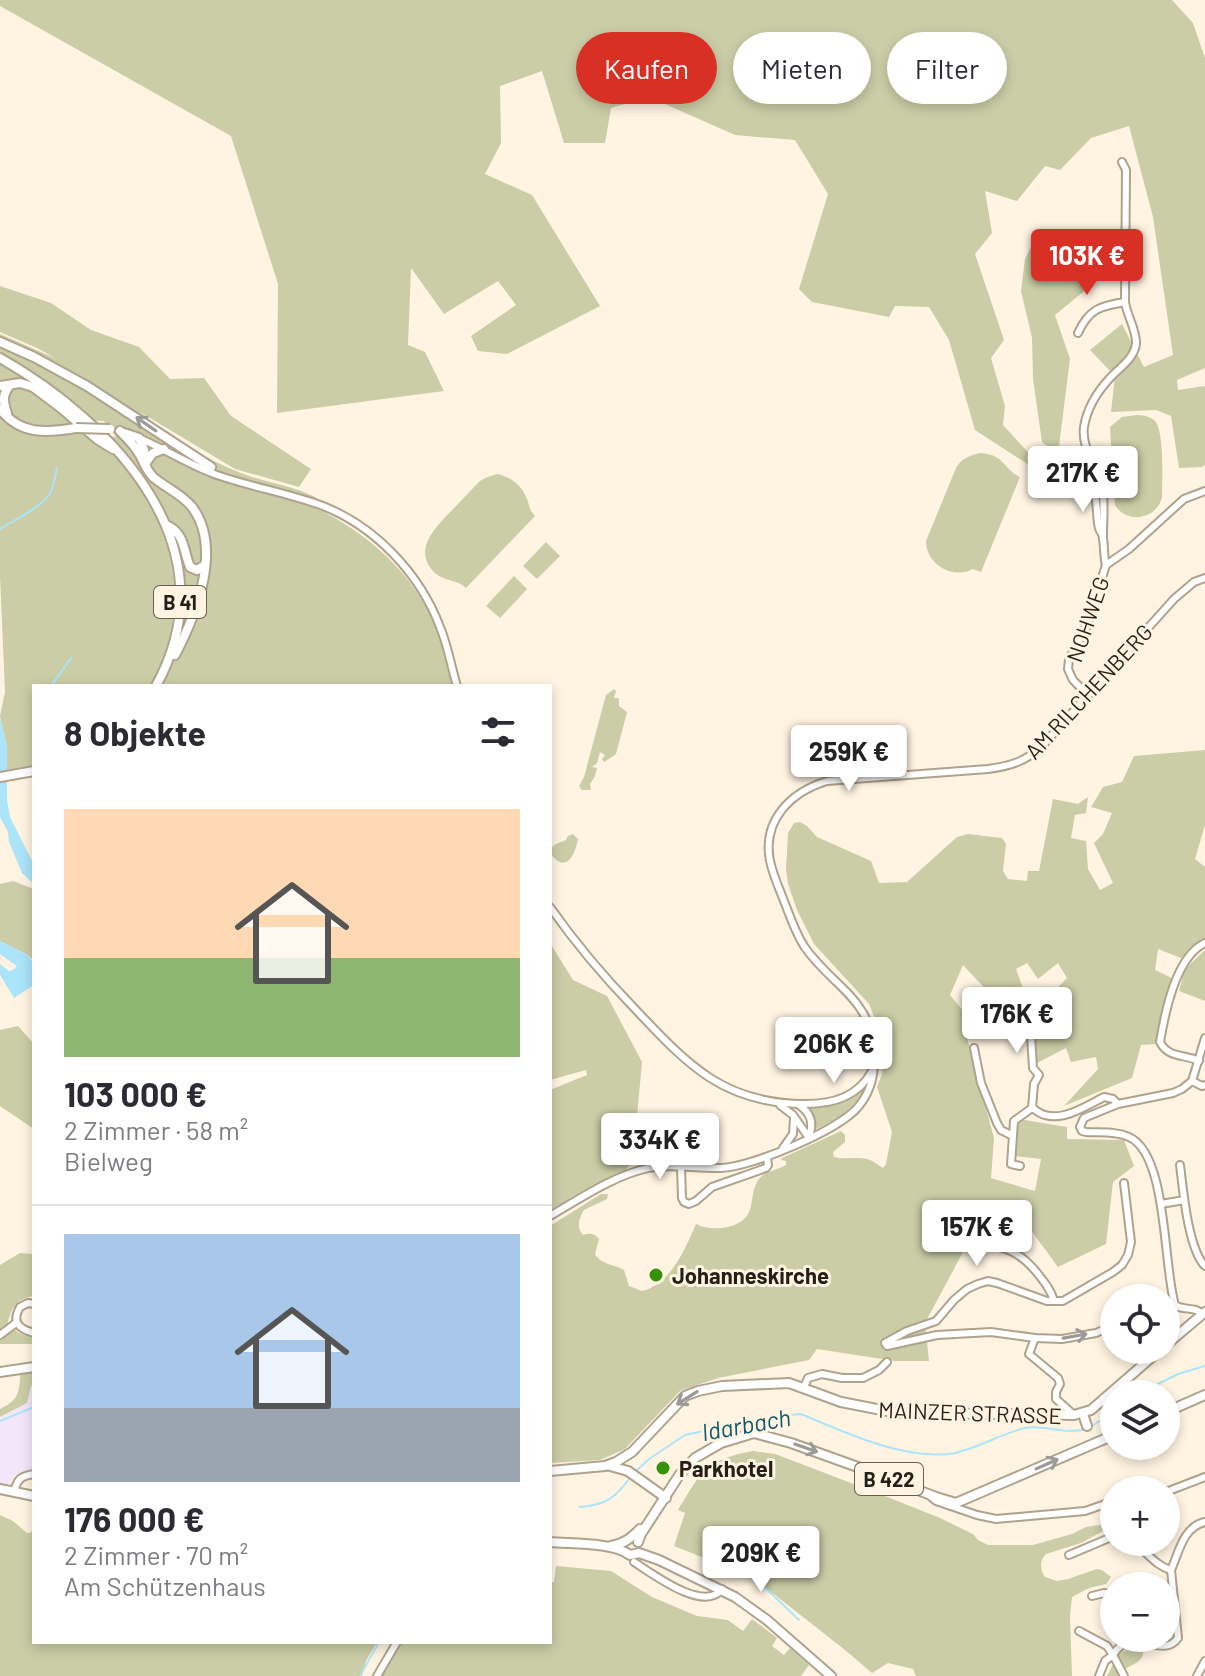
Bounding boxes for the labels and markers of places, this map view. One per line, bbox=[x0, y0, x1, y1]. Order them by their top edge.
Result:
pin: 103K € bbox=[1022, 229, 1152, 297]
pin: 217K € bbox=[1018, 446, 1148, 514]
pin: 259K € bbox=[784, 725, 914, 793]
pin: 176K € bbox=[952, 987, 1082, 1055]
pin: 206K € bbox=[769, 1017, 899, 1085]
pin: 334K € bbox=[595, 1113, 725, 1181]
pin: 157K € bbox=[912, 1200, 1042, 1268]
place label: Johanneskirche bbox=[672, 1262, 829, 1288]
marker: Johanneskirche bbox=[647, 1266, 665, 1284]
place label: Parkhotel bbox=[679, 1455, 773, 1481]
marker: Parkhotel bbox=[654, 1459, 672, 1477]
pin: 209K € bbox=[696, 1526, 826, 1594]

